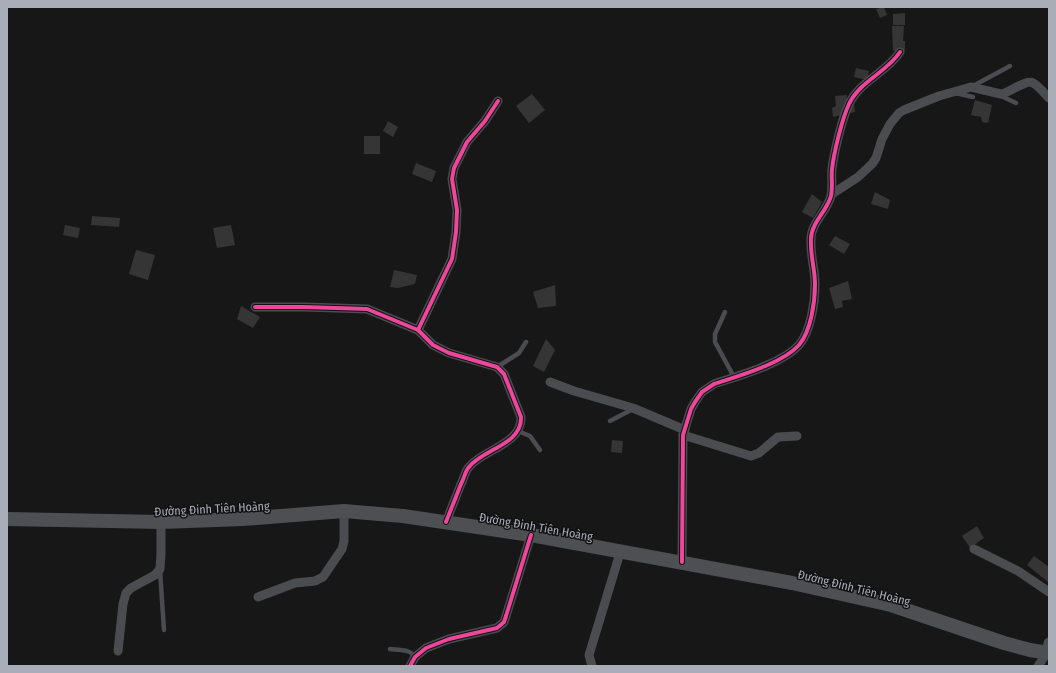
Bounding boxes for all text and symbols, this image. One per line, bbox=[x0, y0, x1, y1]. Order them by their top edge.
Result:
street label: Đường Đinh Tiên Hoàng bbox=[154, 499, 270, 519]
street label: Đường Đinh Tiên Hoàng bbox=[478, 510, 594, 544]
street label: Đường Đinh Tiên Hoàng bbox=[796, 567, 912, 609]

